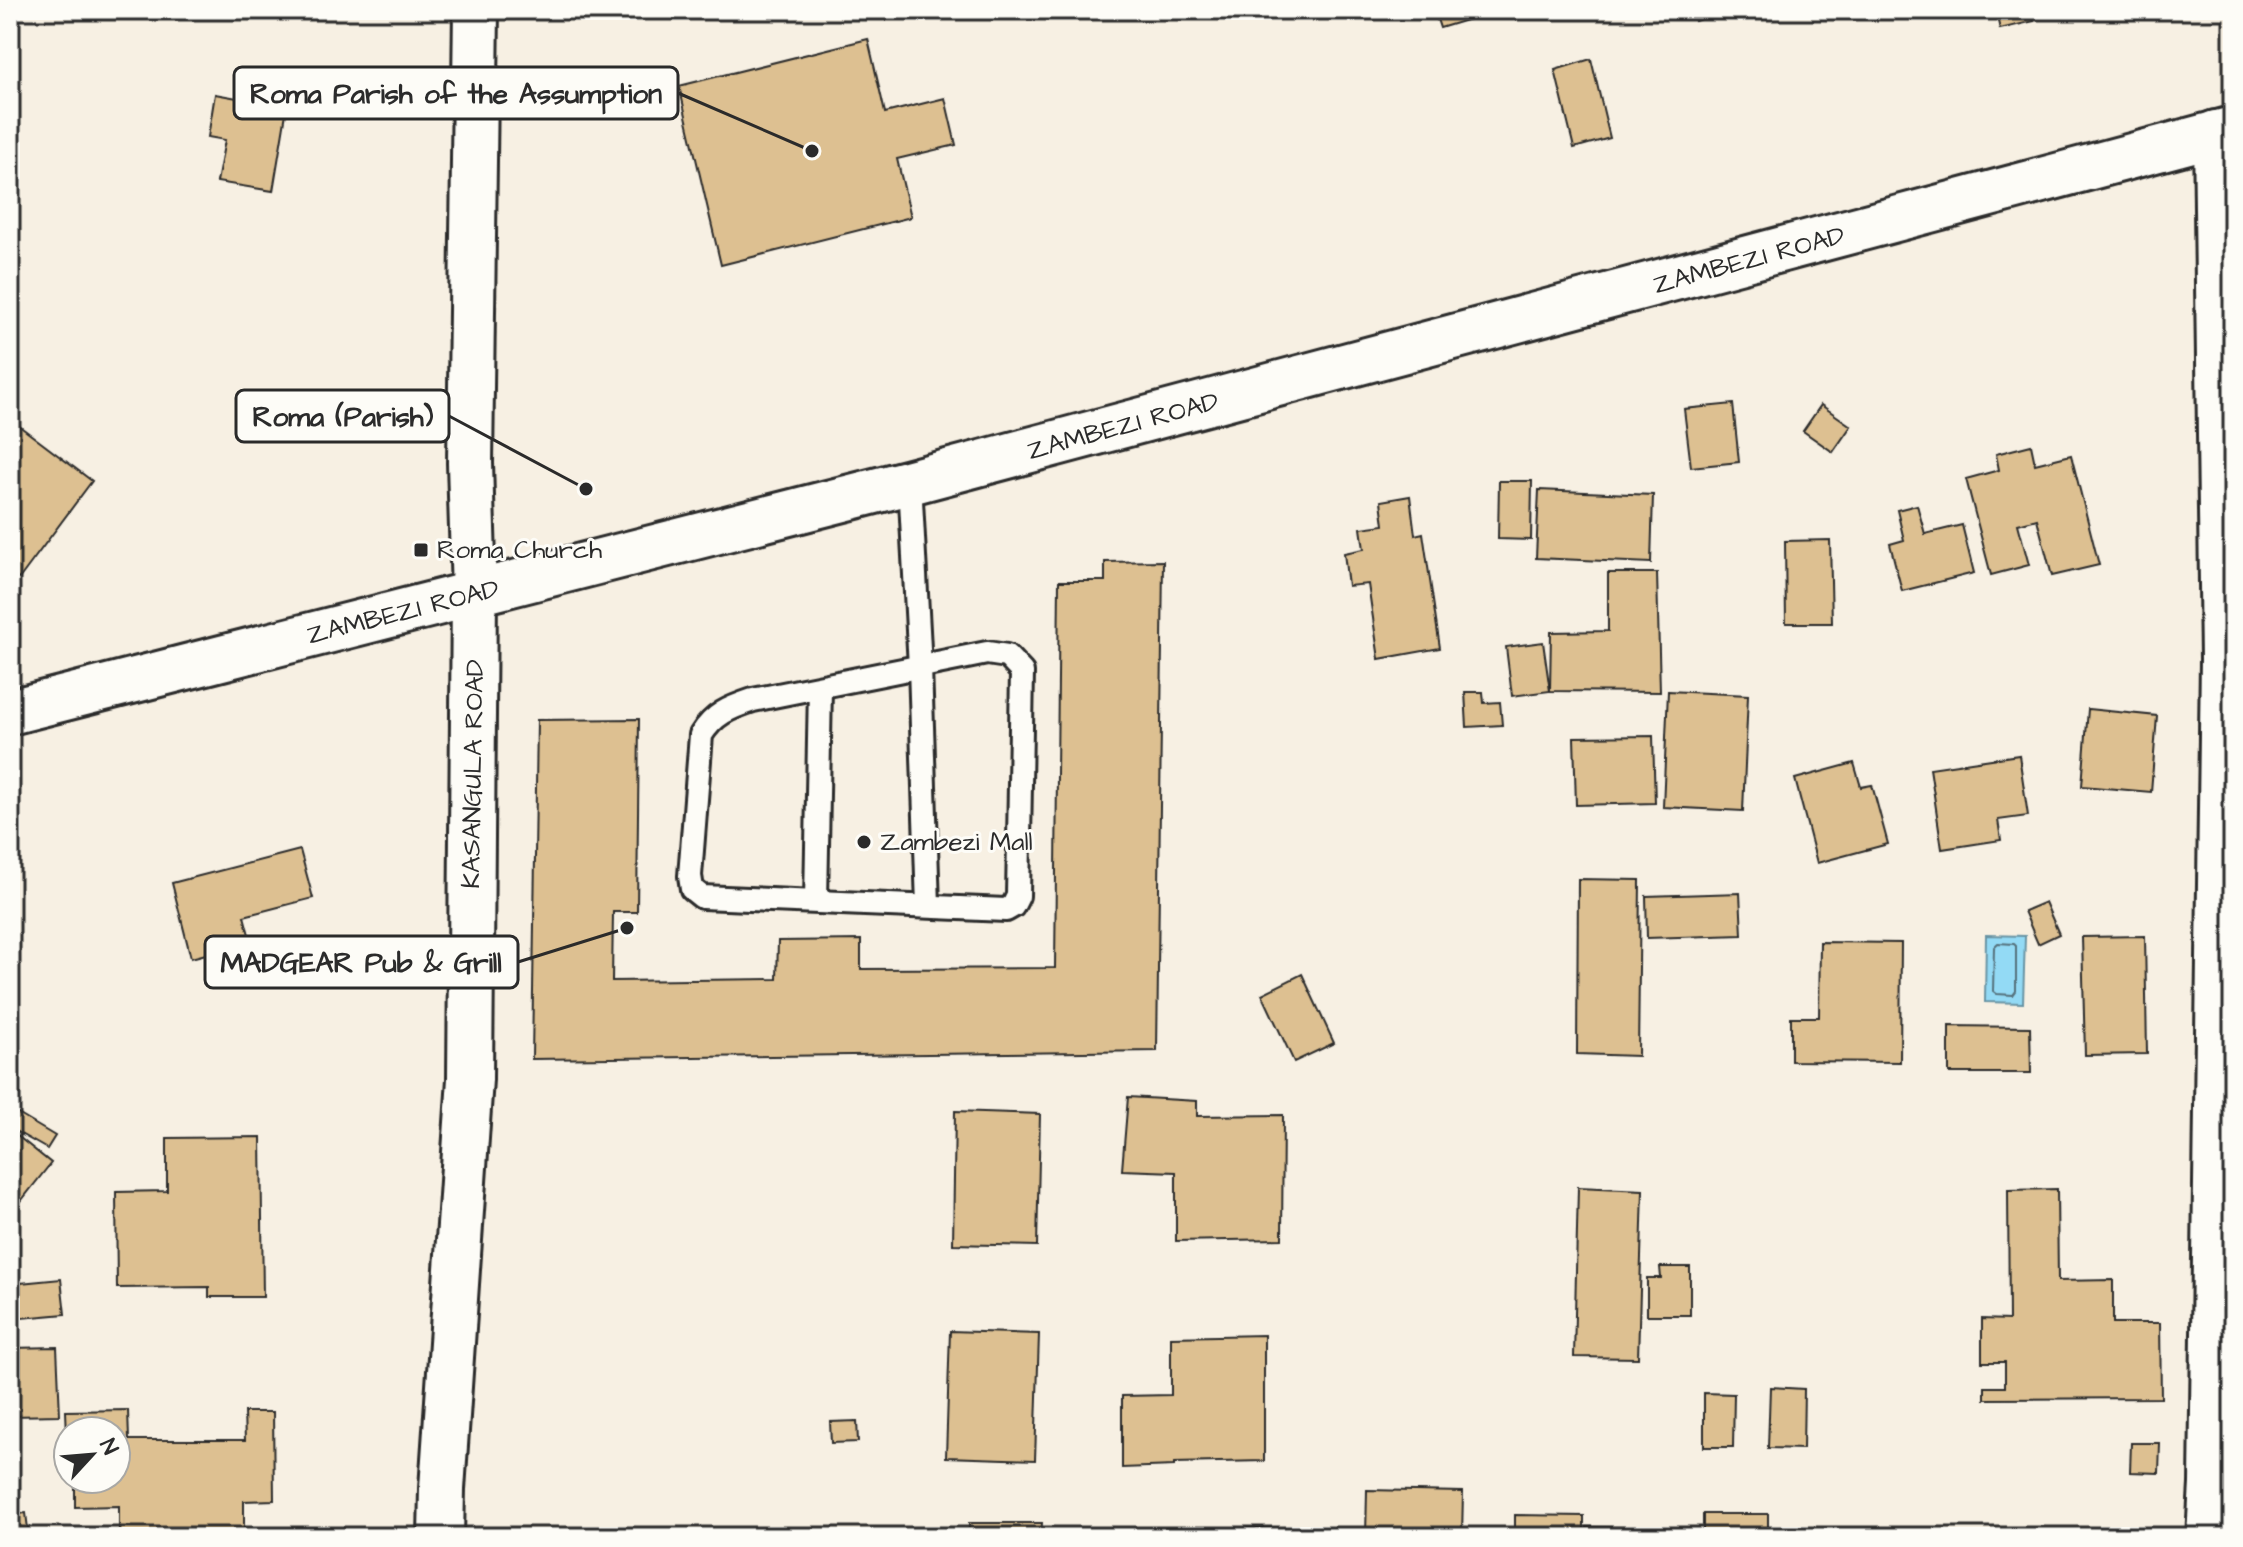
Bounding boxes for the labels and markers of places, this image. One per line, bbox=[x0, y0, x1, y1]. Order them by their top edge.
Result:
callout: Roma Parish of the Assumption bbox=[234, 67, 678, 119]
callout: Roma (Parish) bbox=[236, 390, 449, 442]
place label: Roma Church bbox=[437, 532, 602, 568]
marker: Roma Church bbox=[412, 541, 430, 559]
place label: Zambezi Mall bbox=[880, 824, 1033, 860]
marker: Zambezi Mall bbox=[855, 833, 873, 851]
callout: MADGEAR Pub & Grill bbox=[205, 936, 518, 988]

